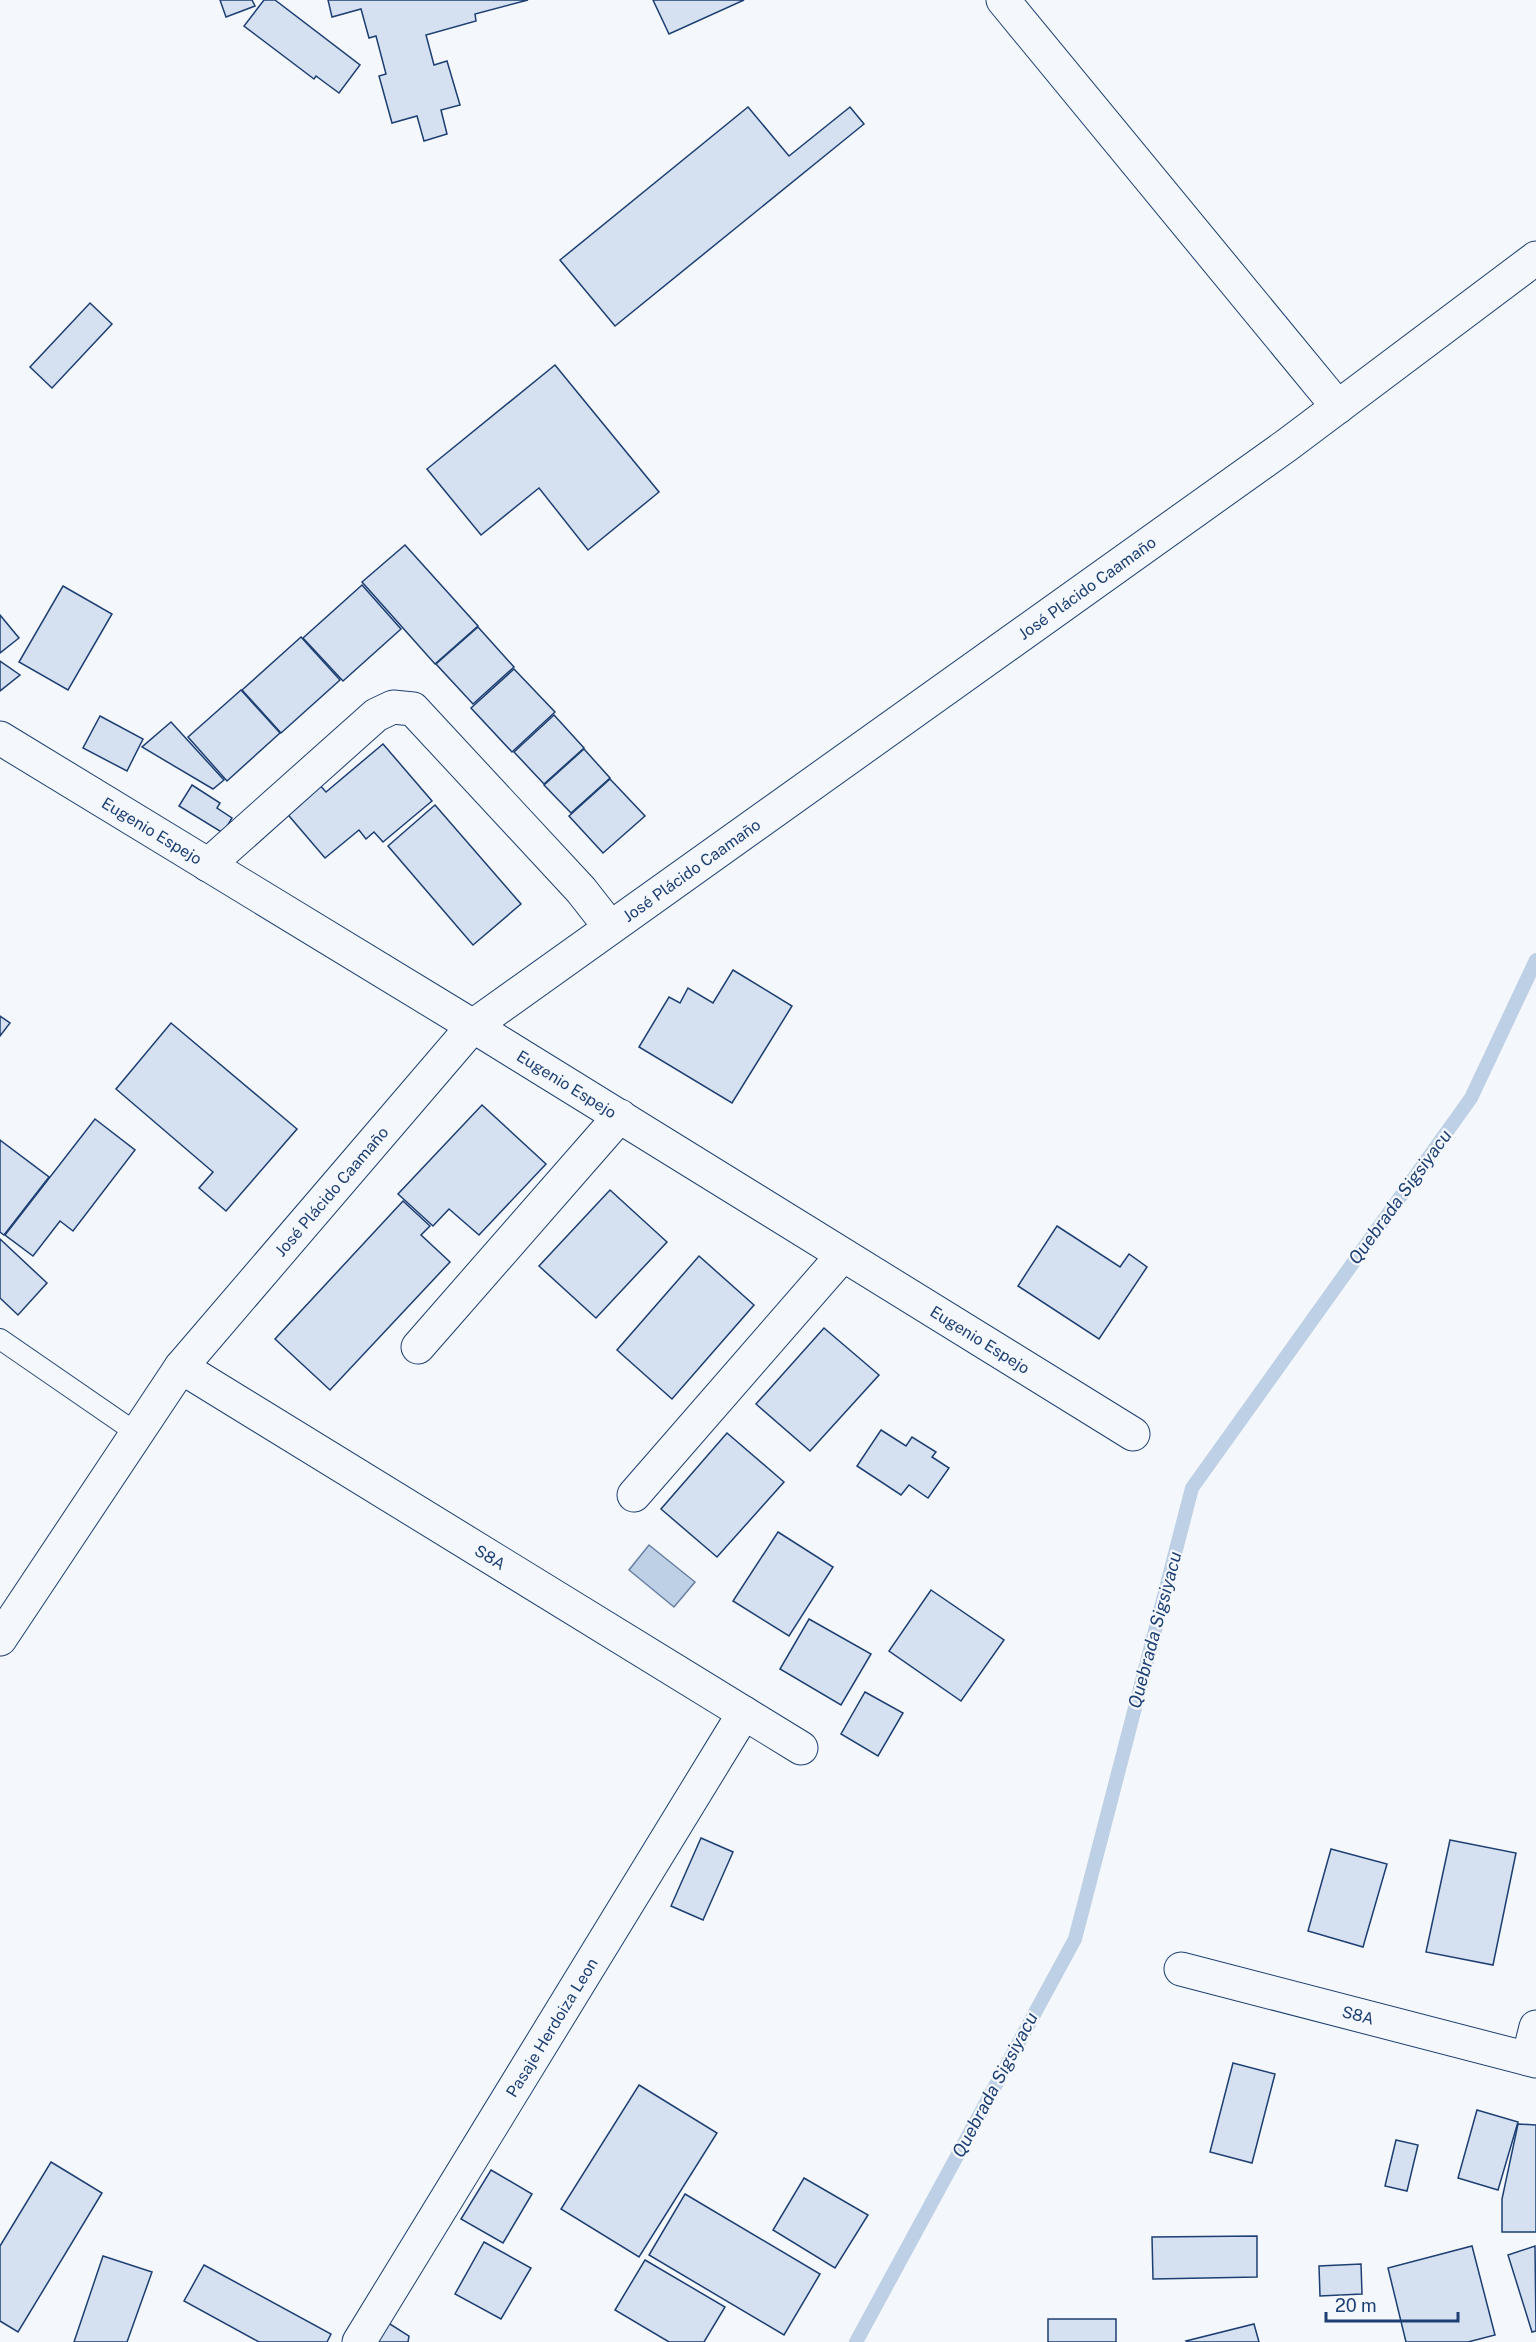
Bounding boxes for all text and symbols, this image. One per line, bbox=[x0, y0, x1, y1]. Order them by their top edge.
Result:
street label: José Plácido Caamaño bbox=[1015, 533, 1160, 644]
street label: Eugenio Espejo bbox=[98, 793, 205, 869]
street label: José Plácido Caamaño bbox=[619, 815, 764, 926]
street label: Eugenio Espejo bbox=[513, 1046, 620, 1122]
street label: José Plácido Caamaño bbox=[271, 1123, 393, 1260]
water label: Quebrada Sigsiyacu bbox=[1344, 1125, 1456, 1268]
street label: Eugenio Espejo bbox=[927, 1302, 1033, 1378]
street label: S8A bbox=[471, 1541, 509, 1574]
water label: Quebrada Sigsiyacu bbox=[1123, 1549, 1186, 1711]
street label: Pasaje Herdoiza Leon bbox=[502, 1954, 602, 2101]
street label: S8A bbox=[1340, 2002, 1376, 2029]
water label: Quebrada Sigsiyacu bbox=[947, 2009, 1042, 2161]
scale bar bbox=[1326, 2285, 1458, 2323]
text: 20 m bbox=[1335, 2295, 1377, 2316]

